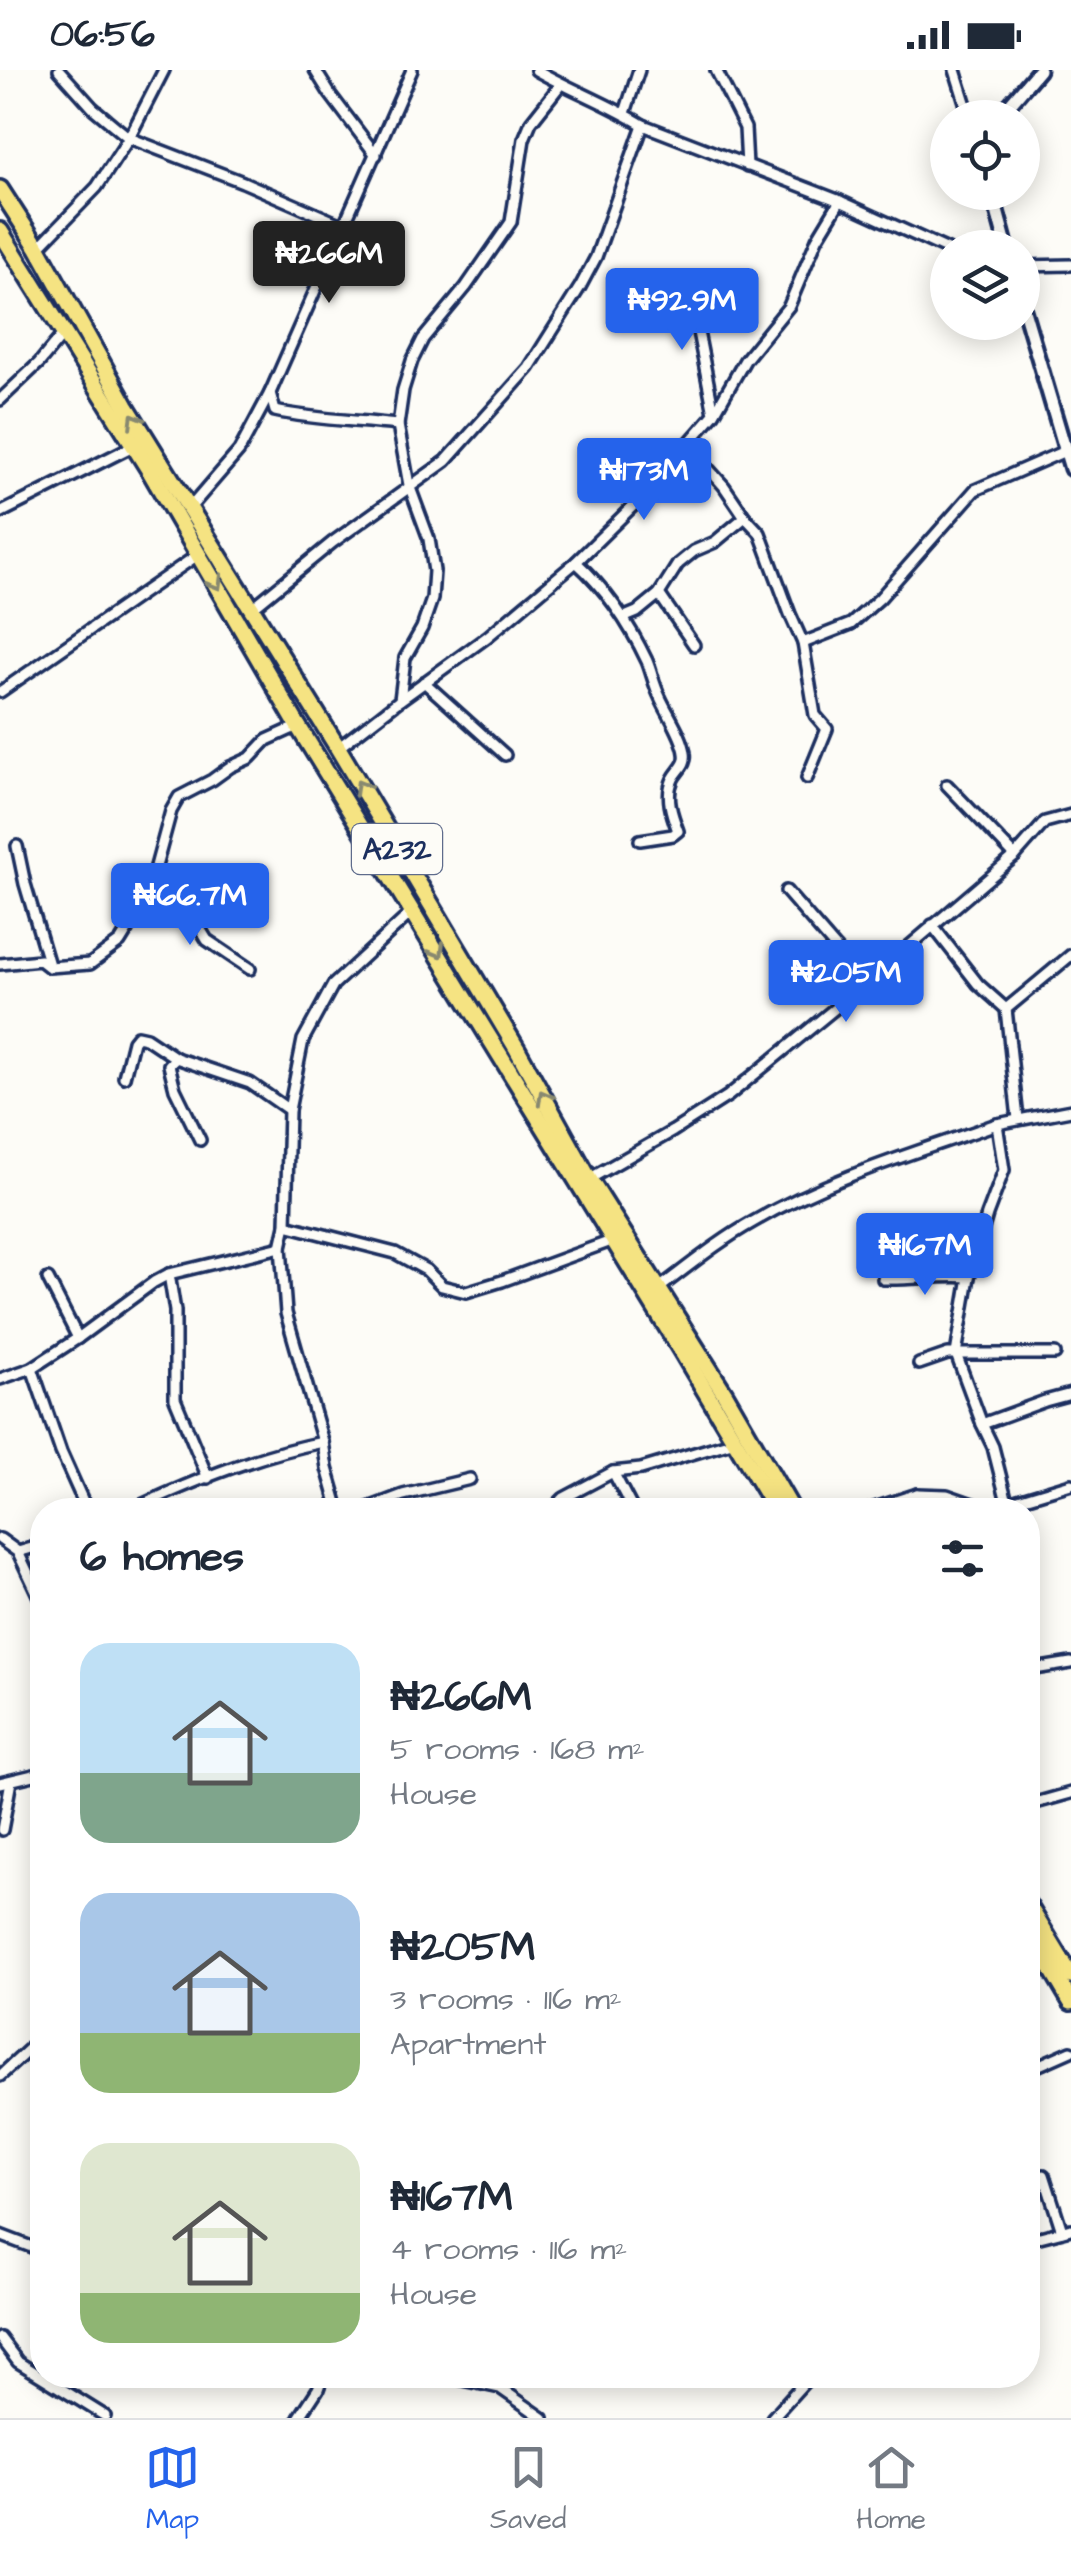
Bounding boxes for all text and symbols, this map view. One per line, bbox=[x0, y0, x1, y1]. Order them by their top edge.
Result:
text: 06:56 bbox=[50, 9, 155, 61]
map controls bbox=[930, 100, 1040, 340]
button: locate bbox=[930, 100, 1040, 210]
pin: ₦266M bbox=[259, 221, 399, 306]
button: layers bbox=[930, 230, 1040, 340]
text: ₦266M bbox=[275, 231, 383, 276]
pin: ₦92.9M bbox=[601, 268, 763, 353]
text: ₦92.9M bbox=[628, 278, 736, 323]
one-way arrow bbox=[128, 413, 147, 431]
pin: ₦173M bbox=[574, 438, 714, 523]
text: ₦173M bbox=[599, 448, 689, 493]
one-way arrow bbox=[203, 572, 223, 590]
one-way arrow bbox=[353, 780, 373, 798]
road number: A232 bbox=[352, 824, 442, 874]
pin: ₦66.7M bbox=[109, 863, 271, 948]
text: ₦66.7M bbox=[133, 873, 247, 918]
one-way arrow bbox=[425, 940, 444, 958]
pin: ₦205M bbox=[776, 940, 916, 1025]
text: ₦205M bbox=[791, 950, 901, 995]
one-way arrow bbox=[537, 1089, 556, 1107]
pin: ₦167M bbox=[855, 1213, 995, 1298]
text: ₦167M bbox=[878, 1223, 972, 1268]
text: 6 homes bbox=[80, 1529, 244, 1587]
icon: filters bbox=[935, 1531, 990, 1586]
text: ₦266M bbox=[390, 1669, 532, 1727]
icon: home bbox=[160, 1683, 280, 1803]
text: 5 rooms · 168 m² bbox=[390, 1727, 645, 1772]
text: House bbox=[390, 1772, 477, 1817]
text: ₦205M bbox=[390, 1919, 535, 1977]
icon: home bbox=[160, 1933, 280, 2053]
text: 3 rooms · 116 m² bbox=[390, 1977, 622, 2022]
text: Apartment bbox=[390, 2022, 546, 2067]
text: ₦167M bbox=[390, 2169, 513, 2227]
icon: home bbox=[160, 2183, 280, 2303]
text: 4 rooms · 116 m² bbox=[390, 2227, 627, 2272]
text: House bbox=[390, 2272, 477, 2317]
tab: Map bbox=[145, 2440, 200, 2539]
tab: Saved bbox=[490, 2440, 566, 2539]
tab: Home bbox=[856, 2440, 926, 2539]

